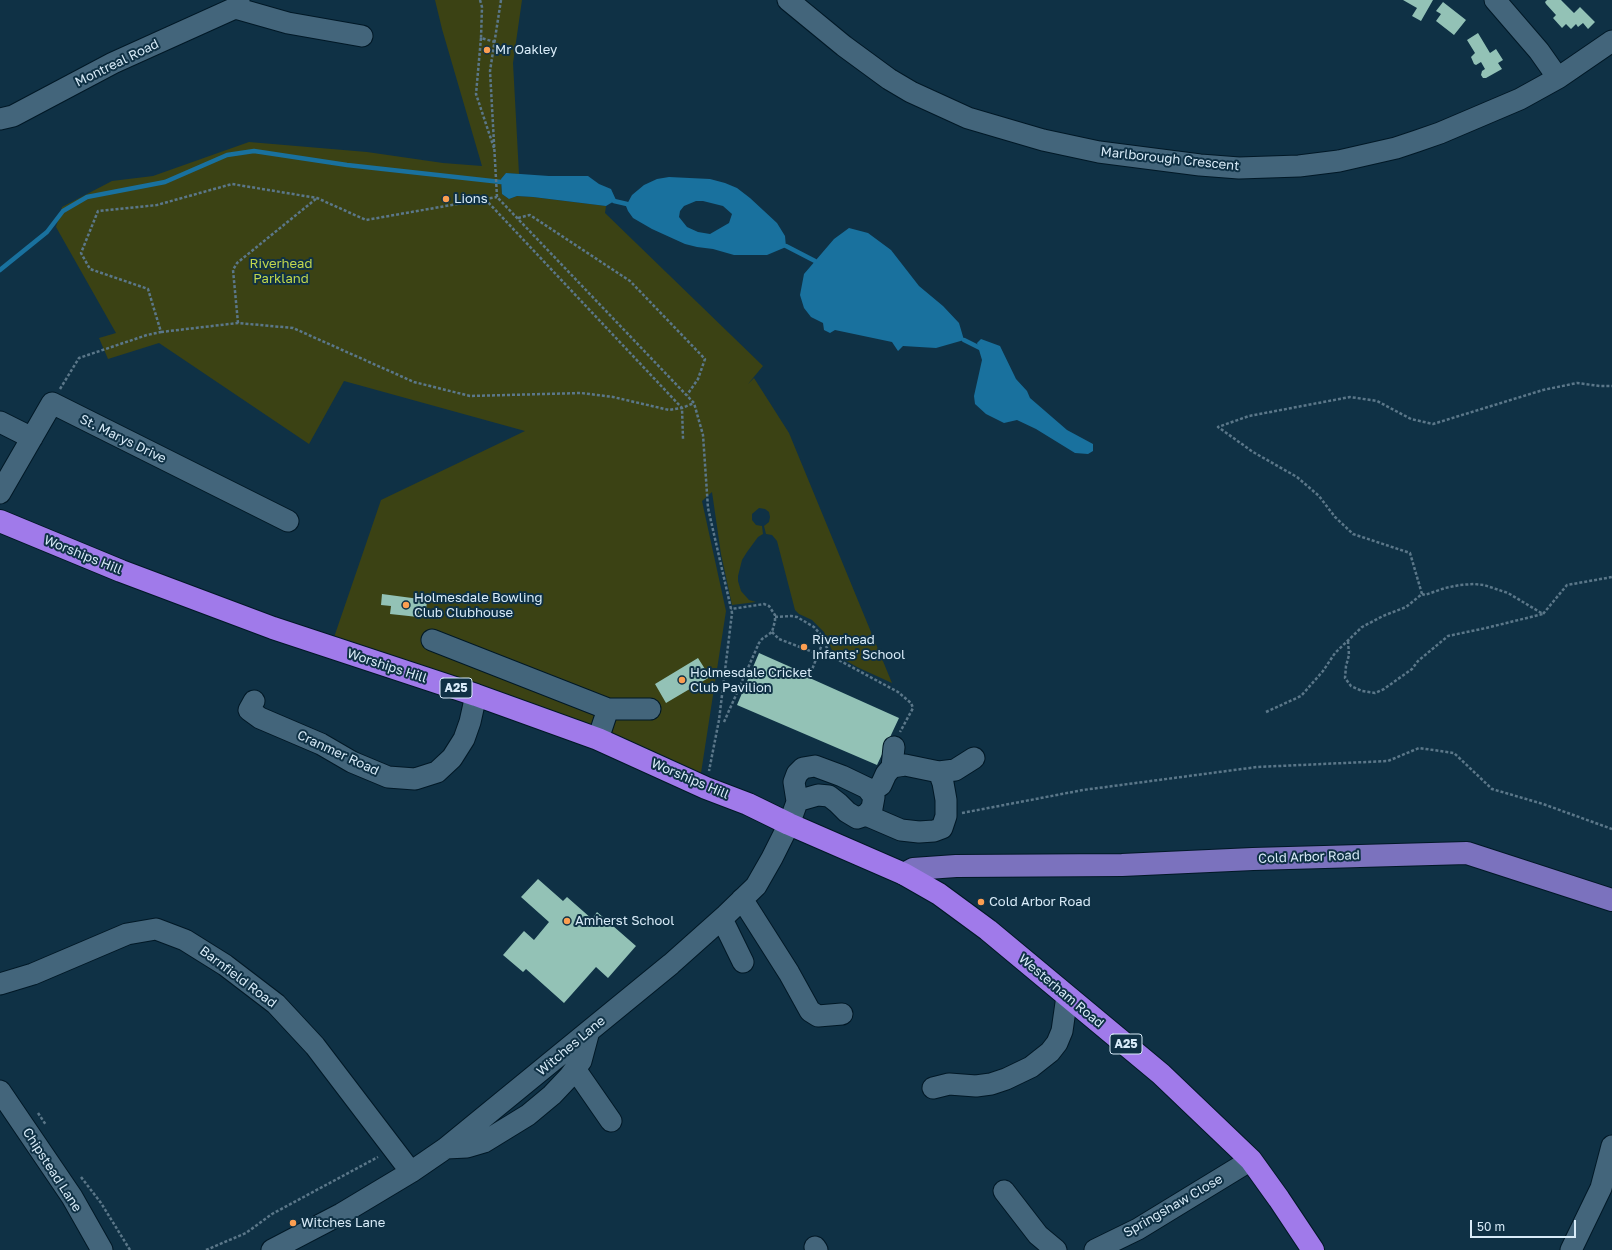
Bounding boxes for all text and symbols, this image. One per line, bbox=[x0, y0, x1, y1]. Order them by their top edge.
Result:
street label: Montreal Road bbox=[73, 36, 161, 90]
place label: Mr Oakley bbox=[495, 42, 557, 58]
marker: Mr Oakley bbox=[482, 45, 492, 55]
street label: Marlborough Crescent bbox=[1100, 144, 1240, 174]
place label: Lions bbox=[454, 191, 488, 207]
marker: Lions bbox=[441, 194, 451, 204]
park label: Riverhead Parkland bbox=[250, 256, 312, 287]
street label: St. Marys Drive bbox=[77, 411, 169, 467]
street label: Worships Hill bbox=[42, 532, 124, 578]
place label: Holmesdale Bowling Club Clubhouse bbox=[414, 590, 542, 621]
marker: Holmesdale Bowling Club Clubhouse bbox=[401, 600, 411, 610]
place label: Riverhead Infants' School bbox=[812, 632, 905, 663]
marker: Riverhead Infants' School bbox=[799, 642, 809, 652]
street label: Worships Hill bbox=[345, 646, 429, 686]
place label: Holmesdale Cricket Club Pavilion bbox=[690, 665, 812, 696]
marker: Holmesdale Cricket Club Pavilion bbox=[677, 675, 687, 685]
road number: A25 bbox=[440, 678, 472, 698]
street label: Cranmer Road bbox=[295, 727, 381, 779]
street label: Worships Hill bbox=[649, 756, 731, 802]
street label: Cold Arbor Road bbox=[1258, 847, 1360, 867]
place label: Cold Arbor Road bbox=[989, 894, 1091, 910]
marker: Cold Arbor Road bbox=[976, 897, 986, 907]
place label: Amherst School bbox=[575, 913, 674, 929]
marker: Amherst School bbox=[562, 916, 572, 926]
street label: Barnfield Road bbox=[197, 943, 279, 1011]
street label: Westerham Road bbox=[1015, 951, 1107, 1031]
street label: Witches Lane bbox=[534, 1013, 608, 1079]
road number: A25 bbox=[1110, 1034, 1142, 1054]
street label: Chipstead Lane bbox=[19, 1125, 85, 1215]
street label: Springshaw Close bbox=[1121, 1171, 1225, 1241]
scale bar bbox=[1472, 1212, 1578, 1238]
place label: Witches Lane bbox=[301, 1215, 385, 1231]
marker: Witches Lane bbox=[288, 1218, 298, 1228]
text: 50 m bbox=[1477, 1219, 1505, 1234]

